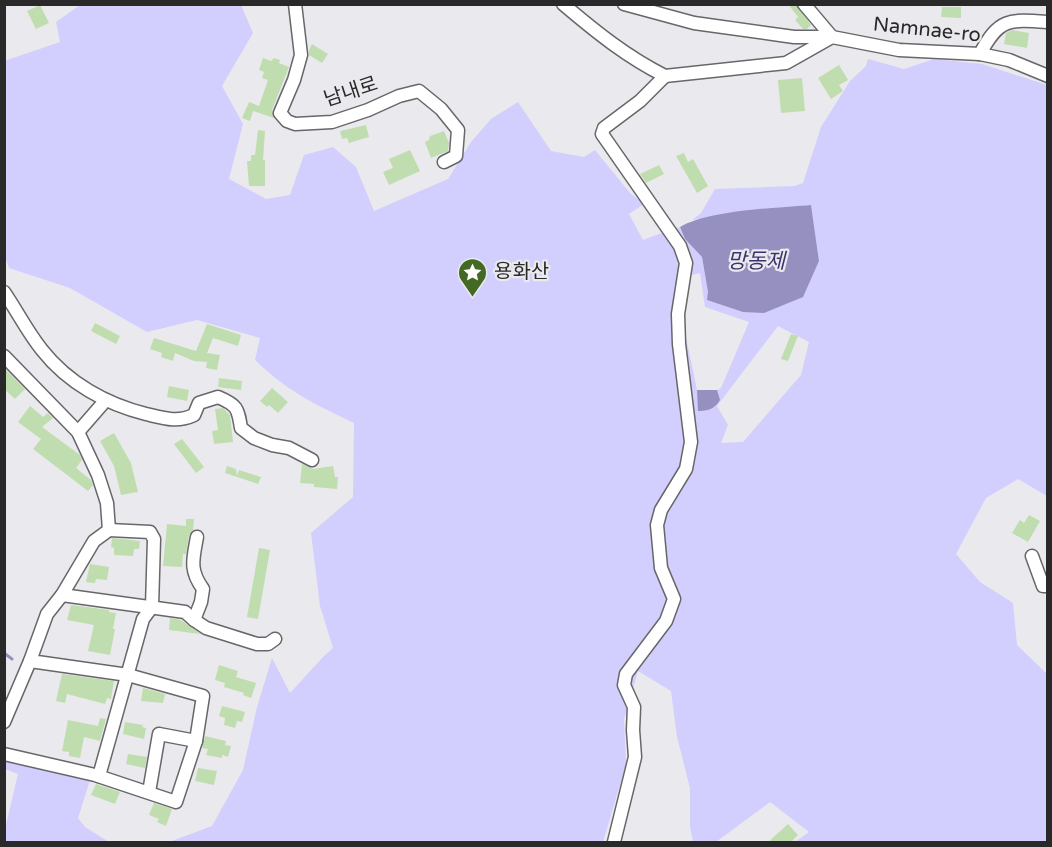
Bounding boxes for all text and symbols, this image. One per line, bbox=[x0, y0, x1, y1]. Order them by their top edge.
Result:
street label: Namnae-ro bbox=[872, 12, 982, 48]
street label: 남내로 bbox=[321, 72, 381, 112]
water label: 망동제 bbox=[727, 249, 788, 274]
place icon: 용화산 bbox=[457, 256, 489, 298]
place label: 용화산 bbox=[494, 260, 549, 284]

